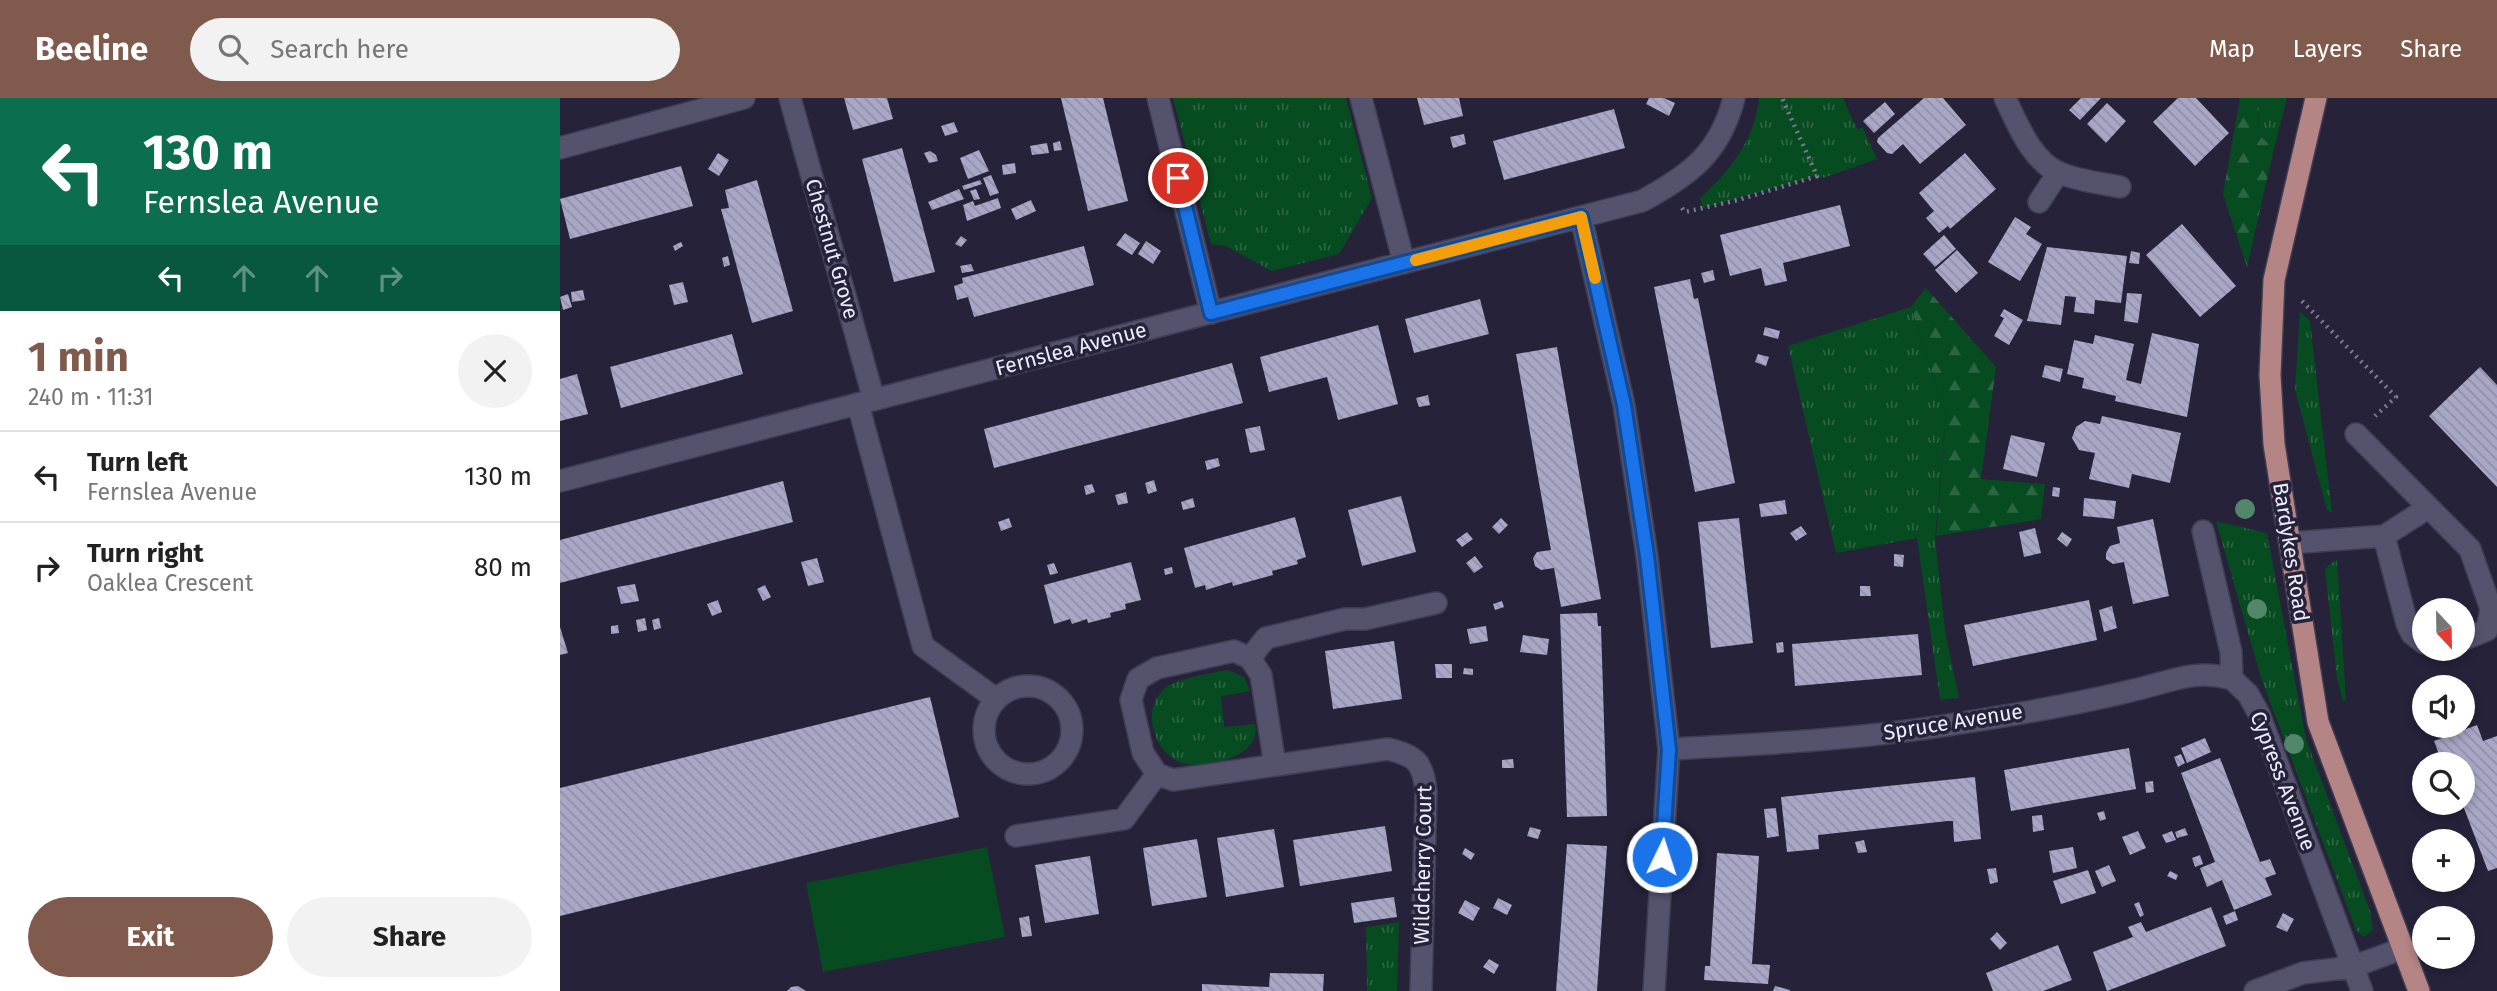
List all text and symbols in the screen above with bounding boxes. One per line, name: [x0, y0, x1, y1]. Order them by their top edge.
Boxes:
search box: [190, 18, 680, 81]
text: Beeline: [35, 29, 148, 69]
icon: search: [214, 30, 252, 68]
text: Search here: [270, 34, 409, 65]
text: Map: [2209, 35, 2255, 63]
text: Layers: [2293, 35, 2362, 63]
text: Share: [2400, 35, 2462, 63]
text: 130 m: [143, 123, 273, 182]
icon: left: [28, 126, 119, 217]
pin: [1148, 148, 1208, 208]
icon: arrive: [1159, 159, 1197, 197]
street label: Chestnut Grove: [800, 176, 864, 322]
text: Fernslea Avenue: [143, 183, 380, 221]
icon: left: [152, 259, 190, 297]
icon: ahead: [225, 259, 263, 297]
icon: ahead: [298, 259, 336, 297]
icon: right: [371, 259, 409, 297]
street label: Fernslea Avenue: [993, 316, 1149, 382]
text: 1 min: [28, 332, 129, 382]
button: close: [458, 334, 532, 408]
text: 240 m · 11:31: [28, 383, 154, 411]
text: Turn left: [87, 447, 188, 478]
icon: left: [28, 458, 66, 496]
text: 130 m: [464, 461, 532, 492]
text: Fernslea Avenue: [87, 478, 257, 506]
street label: Bardykes Road: [2267, 481, 2315, 623]
text: Turn right: [87, 538, 204, 569]
icon: right: [28, 549, 66, 587]
text: 80 m: [474, 552, 532, 583]
text: Oaklea Crescent: [87, 569, 253, 597]
north arrow: [2412, 598, 2474, 662]
map controls: [2412, 598, 2475, 969]
button: sound: [2412, 675, 2475, 738]
street label: Spruce Avenue: [1882, 698, 2024, 746]
street label: Cypress Avenue: [2245, 708, 2321, 854]
button: search: [2412, 752, 2475, 815]
street label: Wildcherry Court: [1409, 785, 1437, 945]
position arrow: [1625, 820, 1699, 894]
button: +: [2412, 829, 2475, 892]
button: Exit: [28, 897, 273, 977]
button: Share: [287, 897, 532, 977]
button: −: [2412, 906, 2475, 969]

